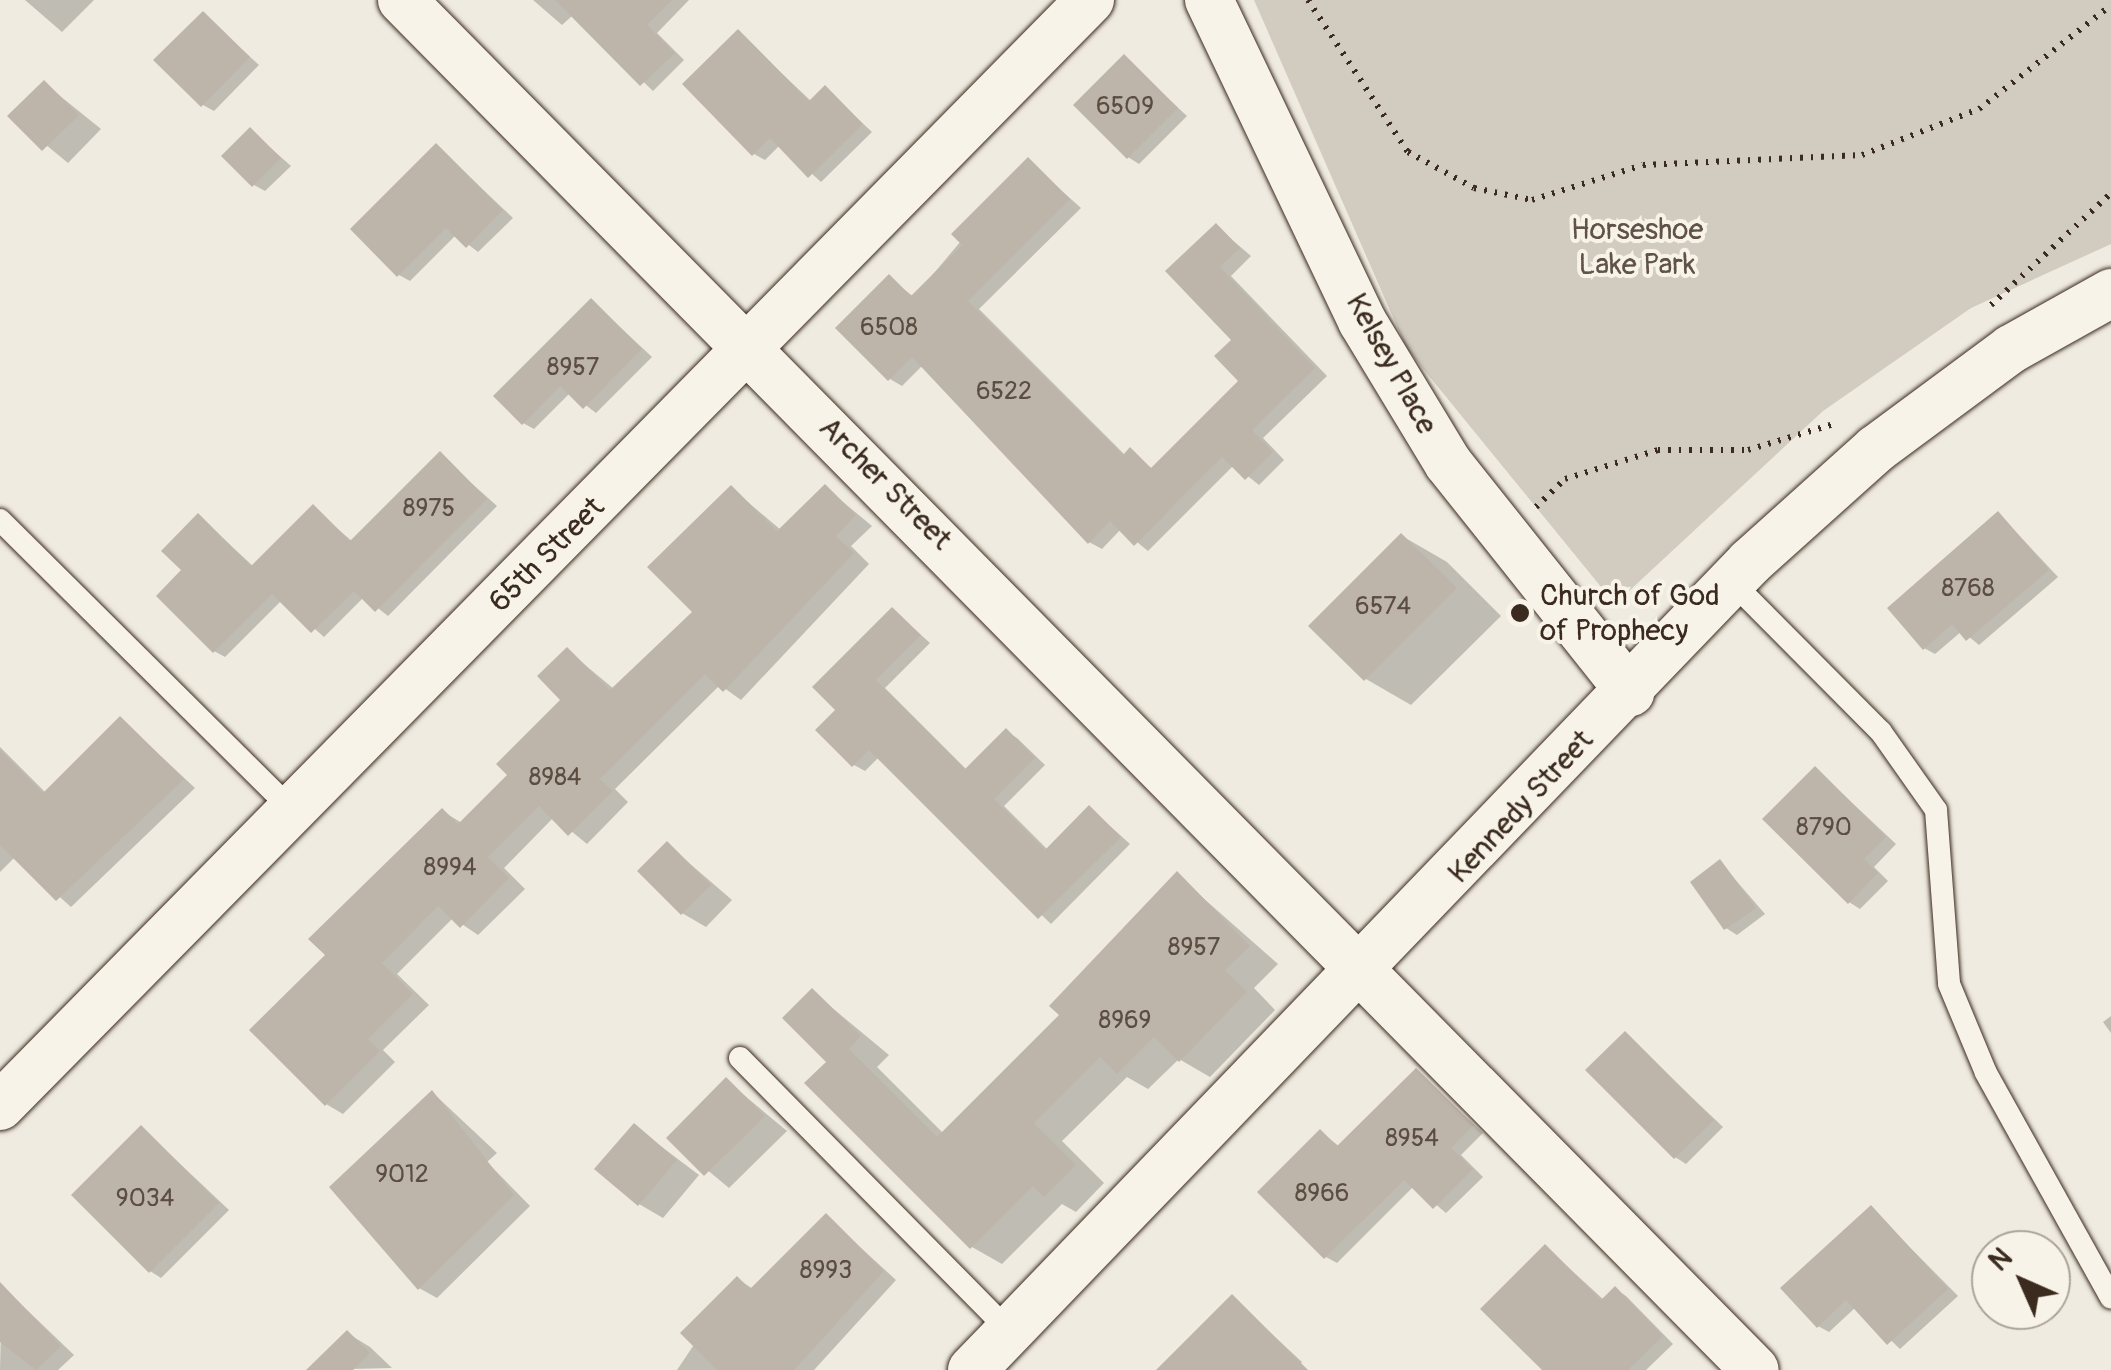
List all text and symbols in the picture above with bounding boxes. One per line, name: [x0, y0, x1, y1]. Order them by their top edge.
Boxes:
house number: 6509: [1096, 92, 1154, 122]
park label: Horseshoe Lake Park: [1571, 212, 1703, 282]
street label: Kelsey Place: [1338, 287, 1444, 441]
house number: 6508: [860, 313, 918, 343]
house number: 8957: [547, 353, 599, 383]
house number: 6522: [976, 377, 1032, 407]
street label: Archer Street: [811, 410, 959, 558]
street label: 65th Street: [482, 490, 612, 620]
house number: 8975: [403, 494, 455, 524]
house number: 8768: [1942, 574, 1994, 604]
place label: Church of God of Prophecy: [1540, 578, 1720, 648]
house number: 6574: [1355, 592, 1411, 622]
marker: Church of God of Prophecy: [1509, 602, 1531, 624]
street label: Kennedy Street: [1441, 723, 1601, 891]
house number: 8984: [529, 763, 581, 793]
house number: 8790: [1796, 813, 1852, 843]
house number: 8994: [424, 853, 476, 883]
house number: 8957: [1168, 933, 1220, 963]
house number: 8969: [1099, 1006, 1151, 1036]
house number: 8954: [1385, 1124, 1439, 1154]
house number: 9012: [375, 1160, 429, 1190]
house number: 8966: [1295, 1179, 1349, 1209]
house number: 9034: [116, 1184, 174, 1214]
north arrow: [1971, 1230, 2071, 1330]
text: N: [1982, 1241, 2020, 1279]
house number: 8993: [800, 1256, 852, 1286]

